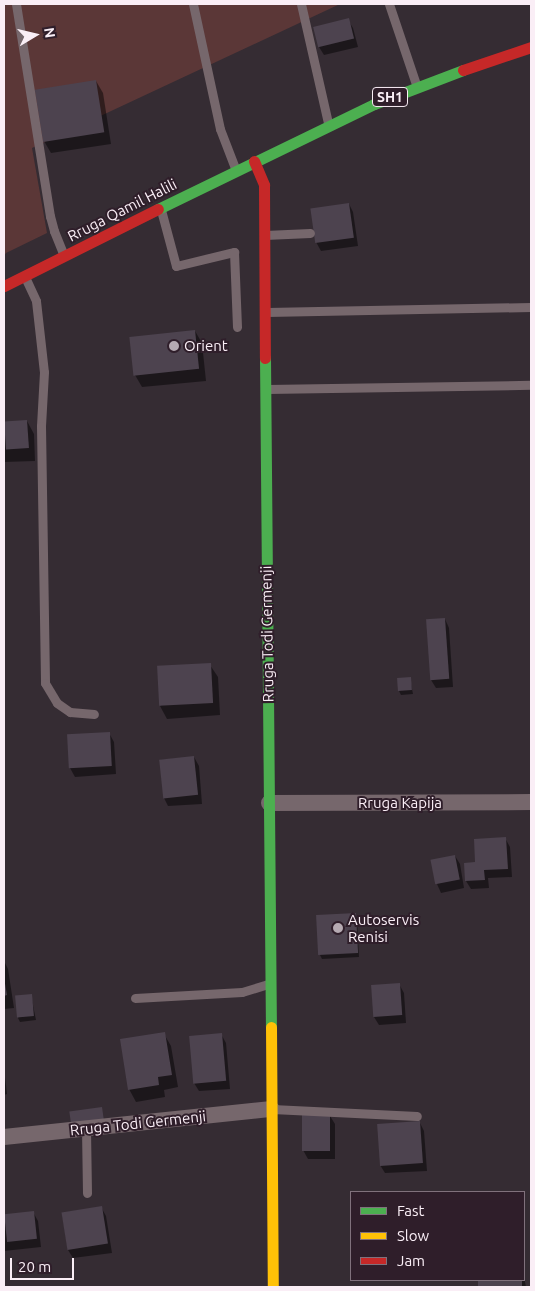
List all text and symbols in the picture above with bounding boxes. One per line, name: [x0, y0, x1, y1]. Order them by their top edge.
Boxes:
north arrow: [10, 10, 60, 60]
text: N: [41, 26, 59, 39]
road number: SH1: [371, 85, 409, 108]
street label: Rruga Qamil Halili: [64, 175, 180, 245]
place label: Orient: [184, 337, 228, 355]
marker: Orient: [168, 340, 180, 352]
street label: Rruga Todi Germenji: [257, 566, 277, 702]
street label: Rruga Kapija: [358, 794, 442, 812]
place label: Autoservis Renisi: [348, 910, 419, 945]
marker: Autoservis Renisi: [332, 922, 344, 934]
street label: Rruga Todi Germenji: [69, 1107, 207, 1139]
legend: [350, 1191, 525, 1281]
text: Fast: [397, 1202, 424, 1219]
text: Slow: [397, 1227, 429, 1244]
scale bar: [12, 1248, 76, 1280]
text: Jam: [397, 1252, 425, 1269]
text: 20 m: [18, 1258, 51, 1275]

